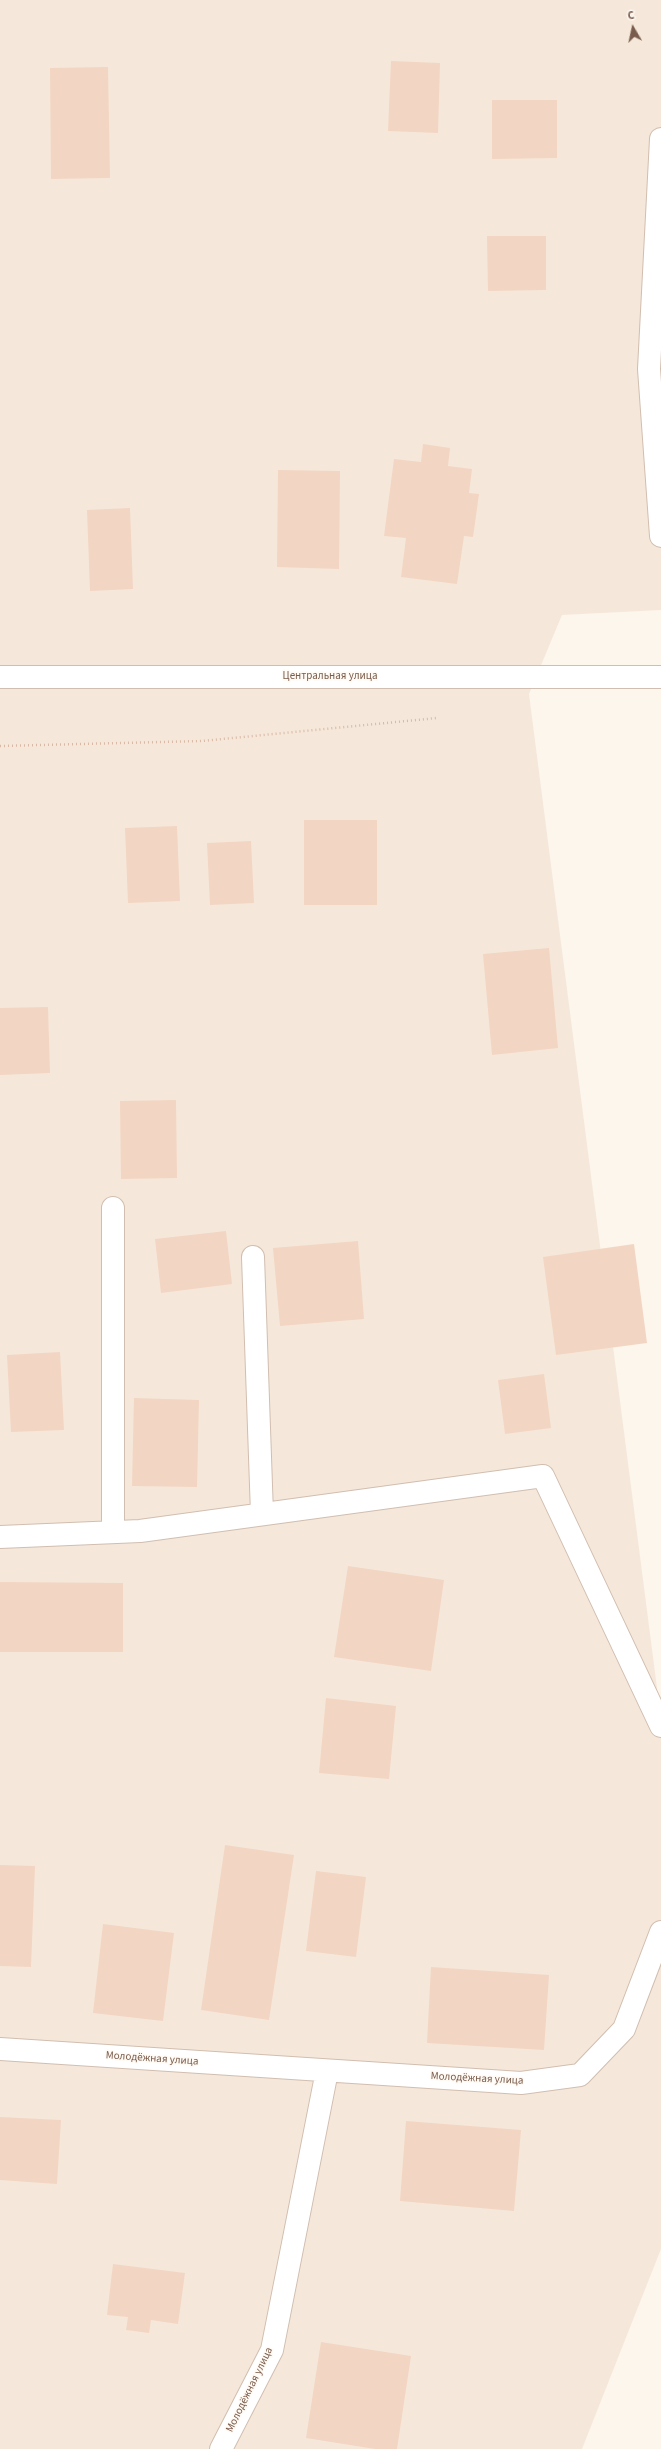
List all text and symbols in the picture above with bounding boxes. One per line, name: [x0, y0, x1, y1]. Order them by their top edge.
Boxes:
north arrow: [613, 8, 653, 48]
text: С: [627, 8, 635, 24]
street label: Центральная улица: [282, 670, 378, 684]
street label: Молодёжная улица: [105, 2049, 199, 2069]
street label: Молодёжная улица: [430, 2070, 524, 2088]
street label: Молодёжная улица: [224, 2345, 276, 2435]

